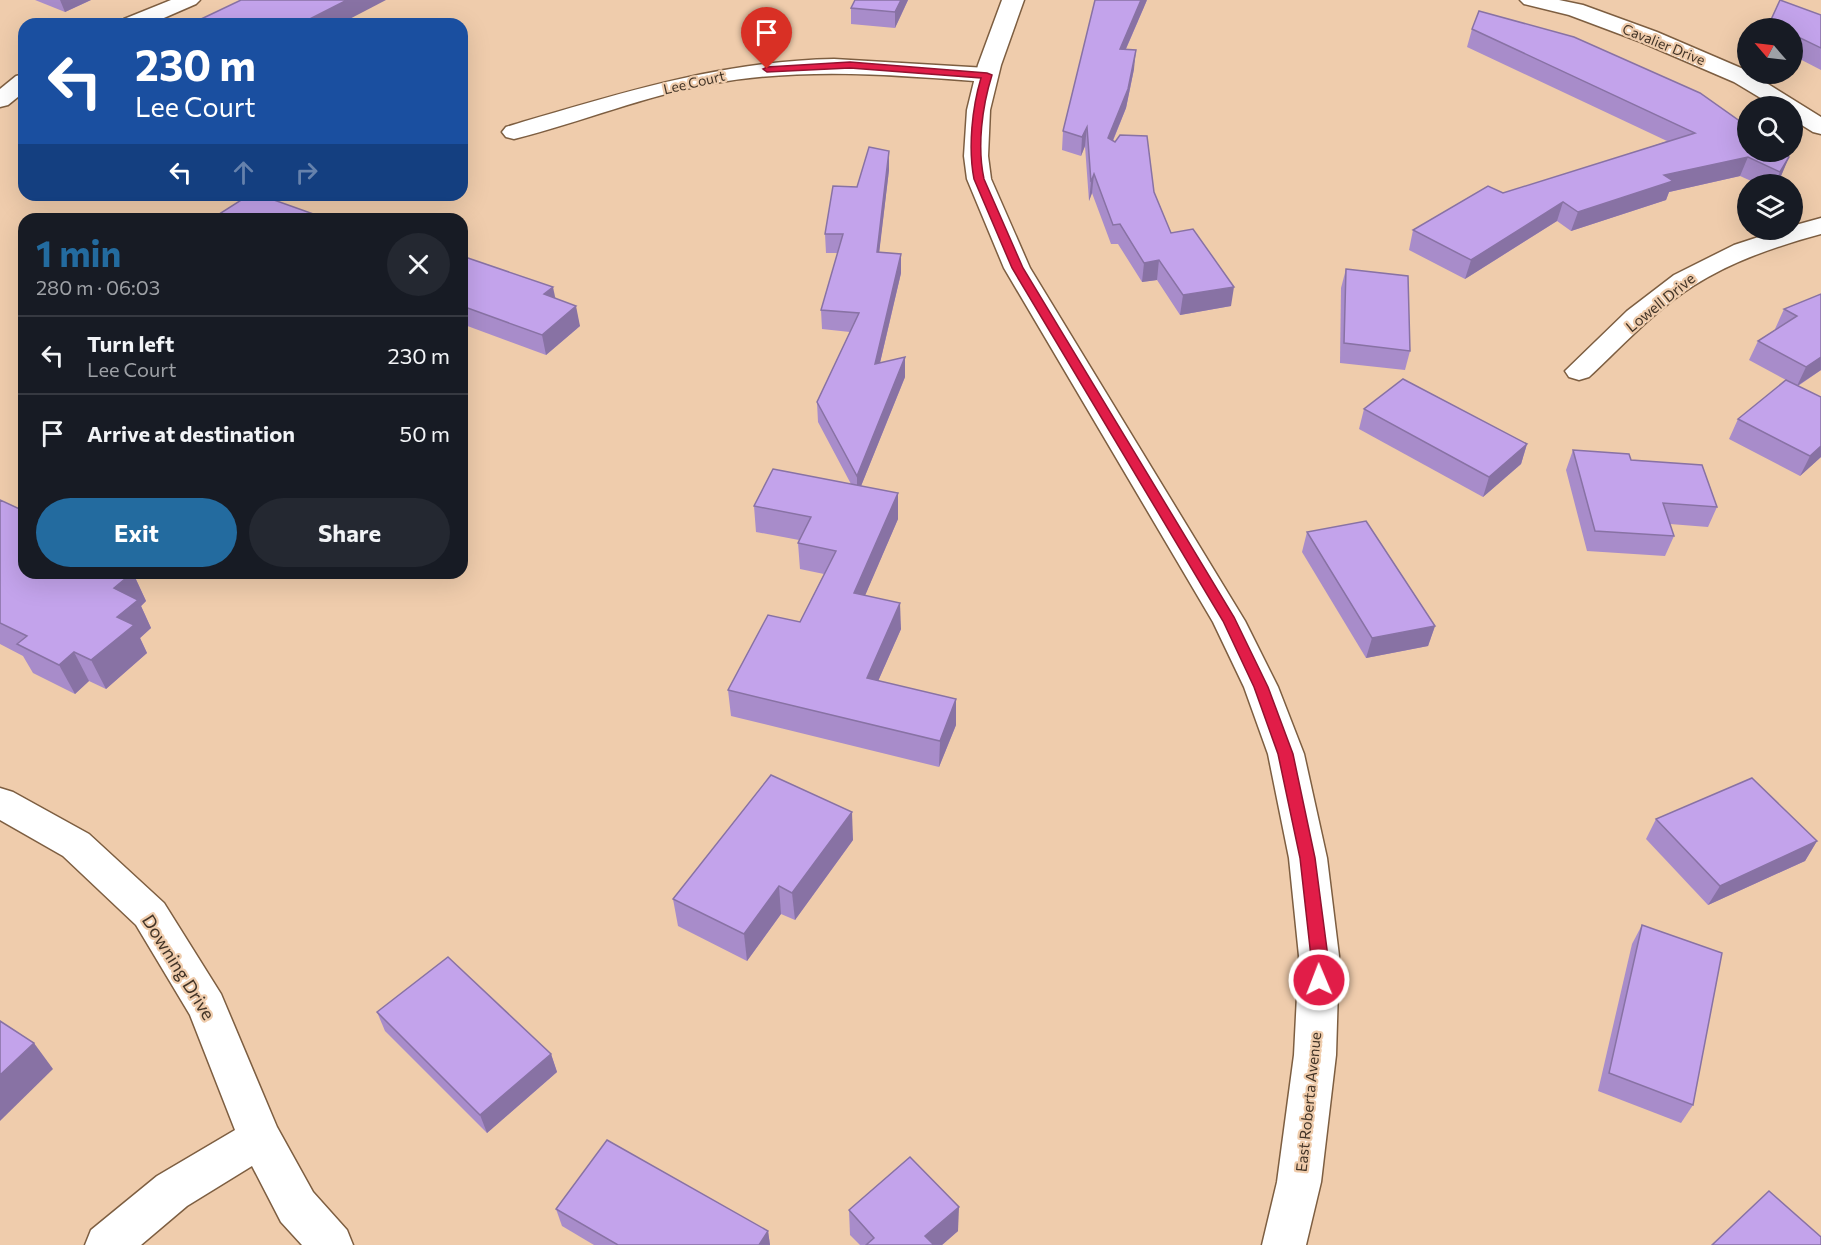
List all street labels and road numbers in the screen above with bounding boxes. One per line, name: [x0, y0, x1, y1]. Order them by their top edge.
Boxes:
street label: Cavalier Drive: [1620, 20, 1708, 68]
street label: Lee Court: [662, 67, 727, 97]
street label: Lowell Drive: [1622, 269, 1698, 335]
street label: Downing Drive: [138, 910, 220, 1024]
street label: East Roberta Avenue: [1292, 1031, 1324, 1173]

